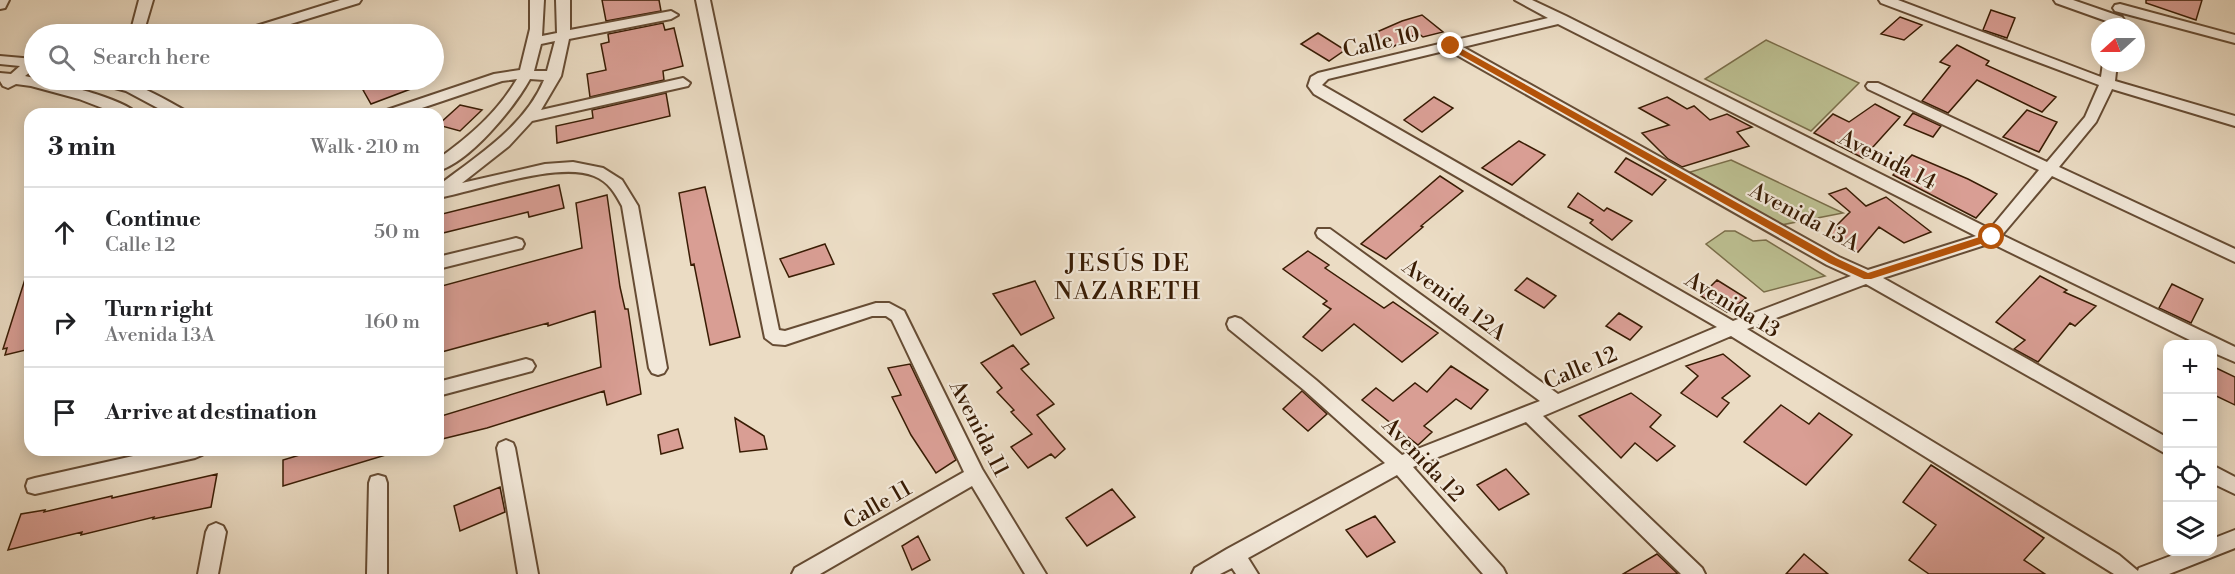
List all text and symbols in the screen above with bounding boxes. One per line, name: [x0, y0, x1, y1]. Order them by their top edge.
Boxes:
north arrow: [2091, 18, 2145, 72]
street label: Calle 10: [1340, 21, 1423, 64]
search box: [24, 24, 444, 90]
route end: [1437, 32, 1463, 58]
icon: search: [45, 41, 78, 74]
text: Search here: [93, 44, 210, 71]
street label: Avenida 14: [1833, 124, 1941, 196]
text: 3 min: [48, 131, 116, 163]
text: Walk · 210 m: [311, 135, 420, 160]
street label: Avenida 13A: [1744, 177, 1865, 258]
text: Continue: [105, 206, 201, 233]
icon: ahead: [48, 216, 81, 249]
text: 50 m: [374, 220, 420, 245]
route start: [1978, 223, 2004, 249]
text: Calle 12: [105, 233, 175, 258]
district label: JESÚS DE NAZARETH: [1054, 247, 1202, 307]
street label: Avenida 12A: [1396, 253, 1512, 347]
street label: Avenida 13: [1679, 266, 1785, 344]
text: Turn right: [105, 296, 213, 323]
icon: right: [48, 306, 81, 339]
text: 160 m: [365, 310, 420, 335]
text: Avenida 13A: [105, 323, 215, 348]
map controls: [2163, 340, 2217, 556]
button: +: [2163, 340, 2217, 394]
street label: Calle 12: [1540, 341, 1621, 396]
street label: Avenida 11: [943, 375, 1015, 482]
button: −: [2163, 394, 2217, 448]
icon: arrive: [48, 396, 81, 429]
text: Arrive at destination: [105, 399, 317, 426]
street label: Avenida 12: [1375, 412, 1470, 508]
button: locate: [2163, 448, 2217, 502]
street label: Calle 11: [839, 475, 917, 536]
button: layers: [2163, 502, 2217, 556]

